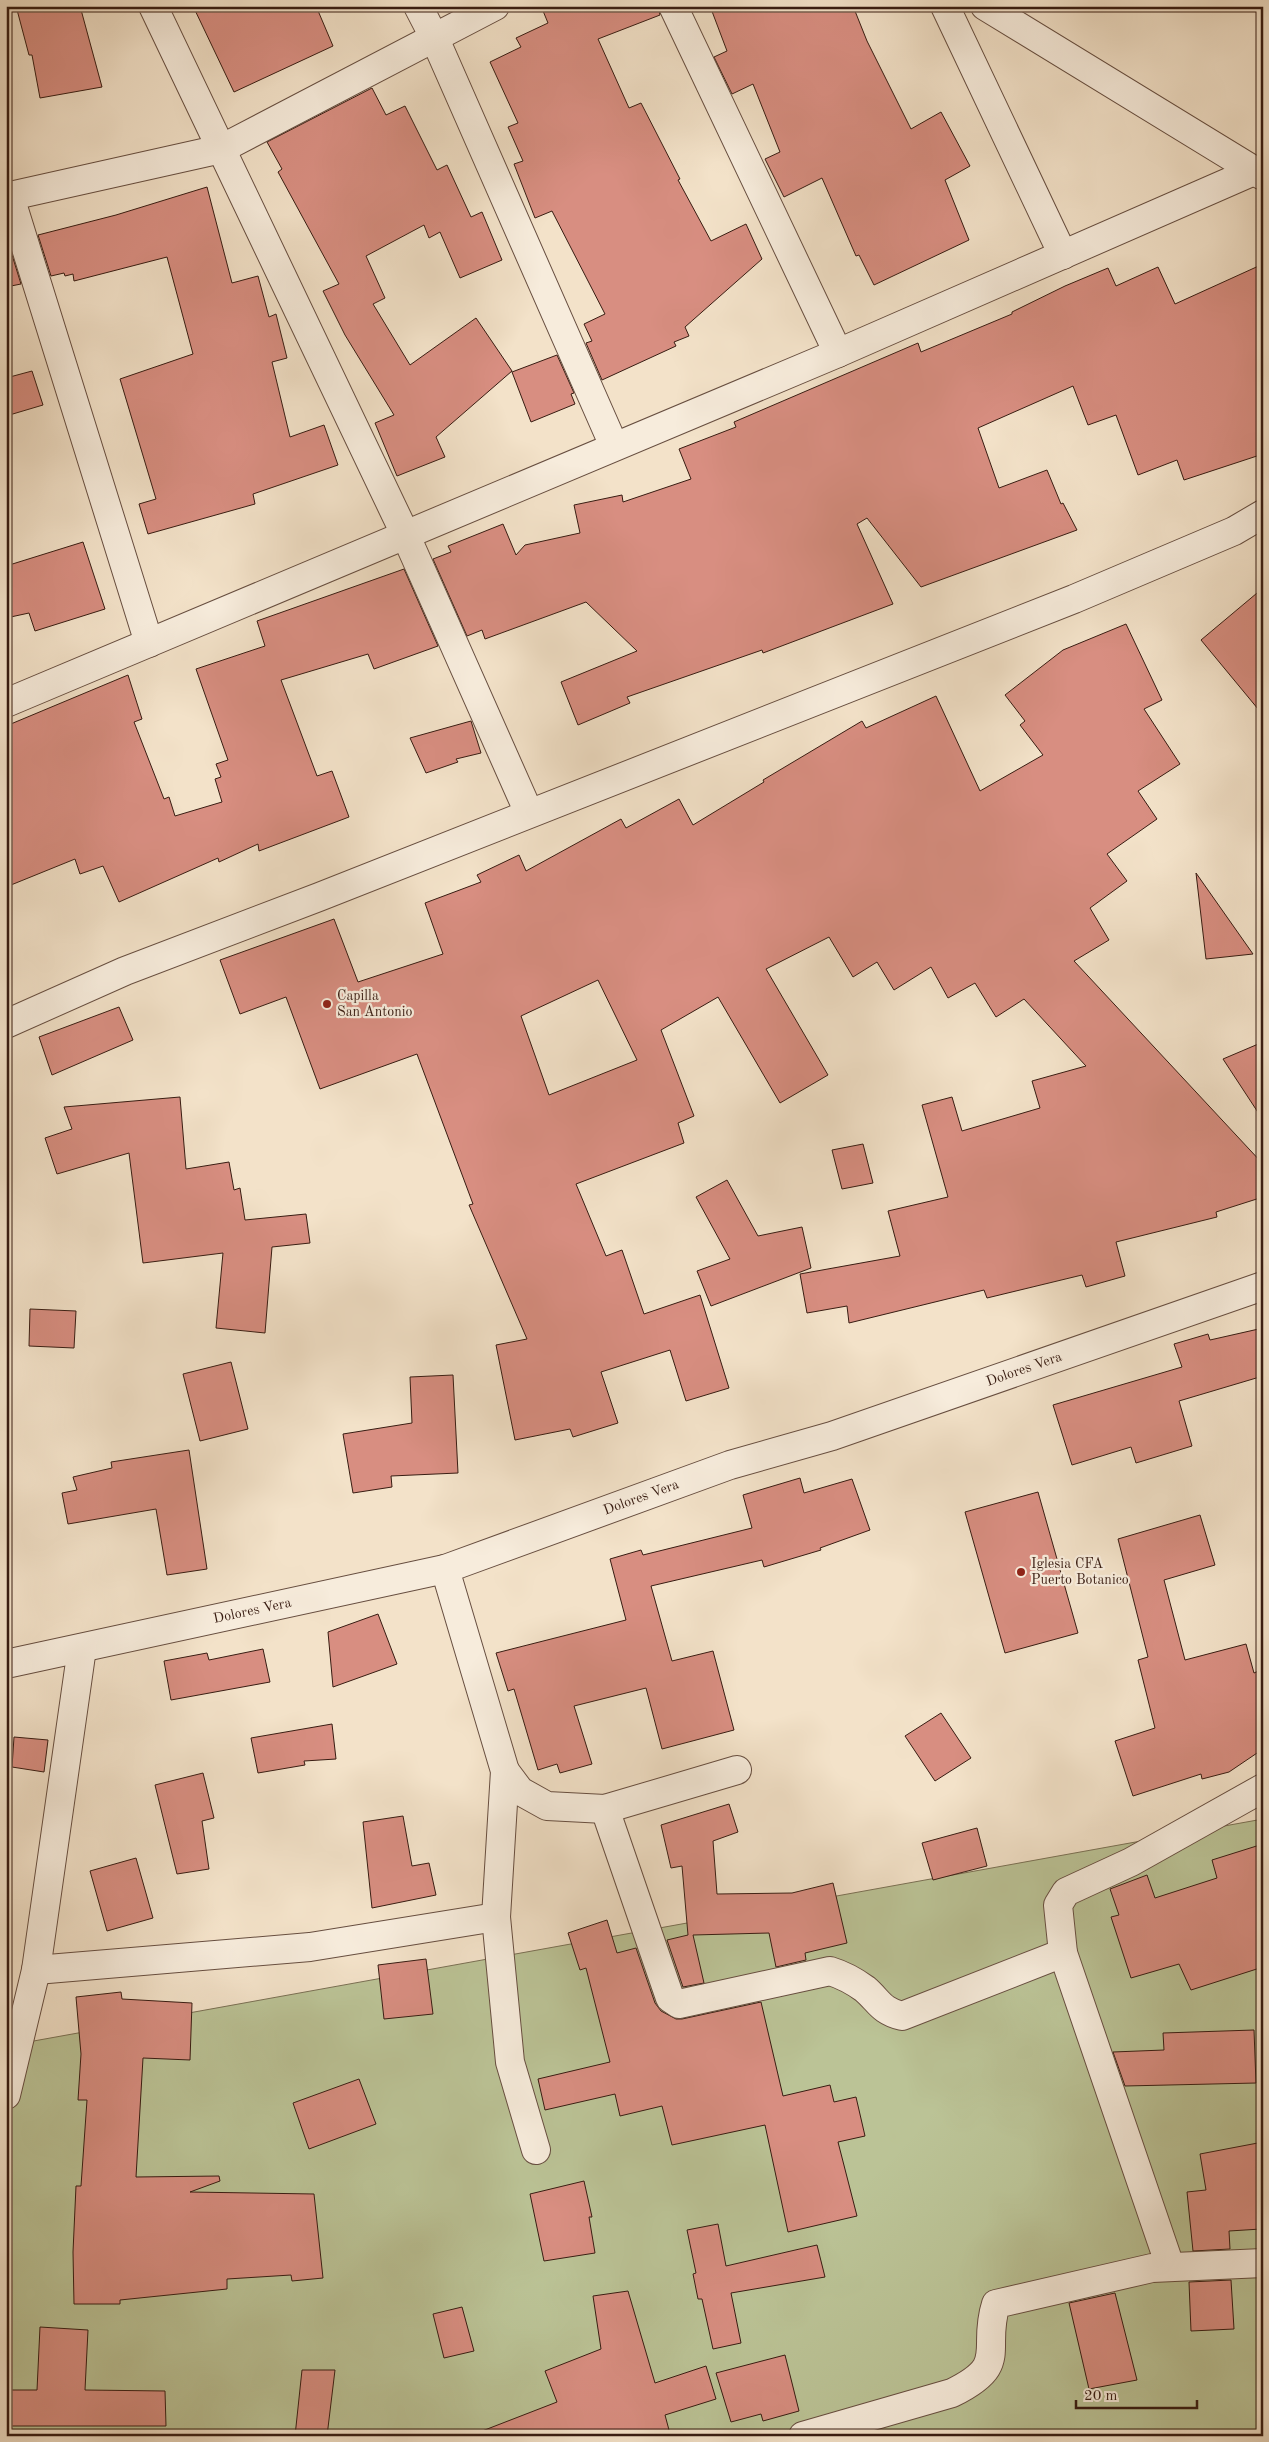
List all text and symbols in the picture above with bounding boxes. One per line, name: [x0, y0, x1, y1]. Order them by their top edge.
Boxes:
place label: Capilla San Antonio: [337, 989, 413, 1019]
marker: Capilla San Antonio: [321, 998, 333, 1010]
street label: Dolores Vera: [984, 1349, 1064, 1389]
street label: Dolores Vera: [601, 1477, 681, 1518]
place label: Iglesia CFA Puerto Botanico: [1031, 1557, 1129, 1587]
marker: Iglesia CFA Puerto Botanico: [1015, 1566, 1027, 1578]
street label: Dolores Vera: [212, 1595, 293, 1626]
scale bar: [1076, 2377, 1198, 2409]
text: 20 m: [1084, 2389, 1118, 2404]

